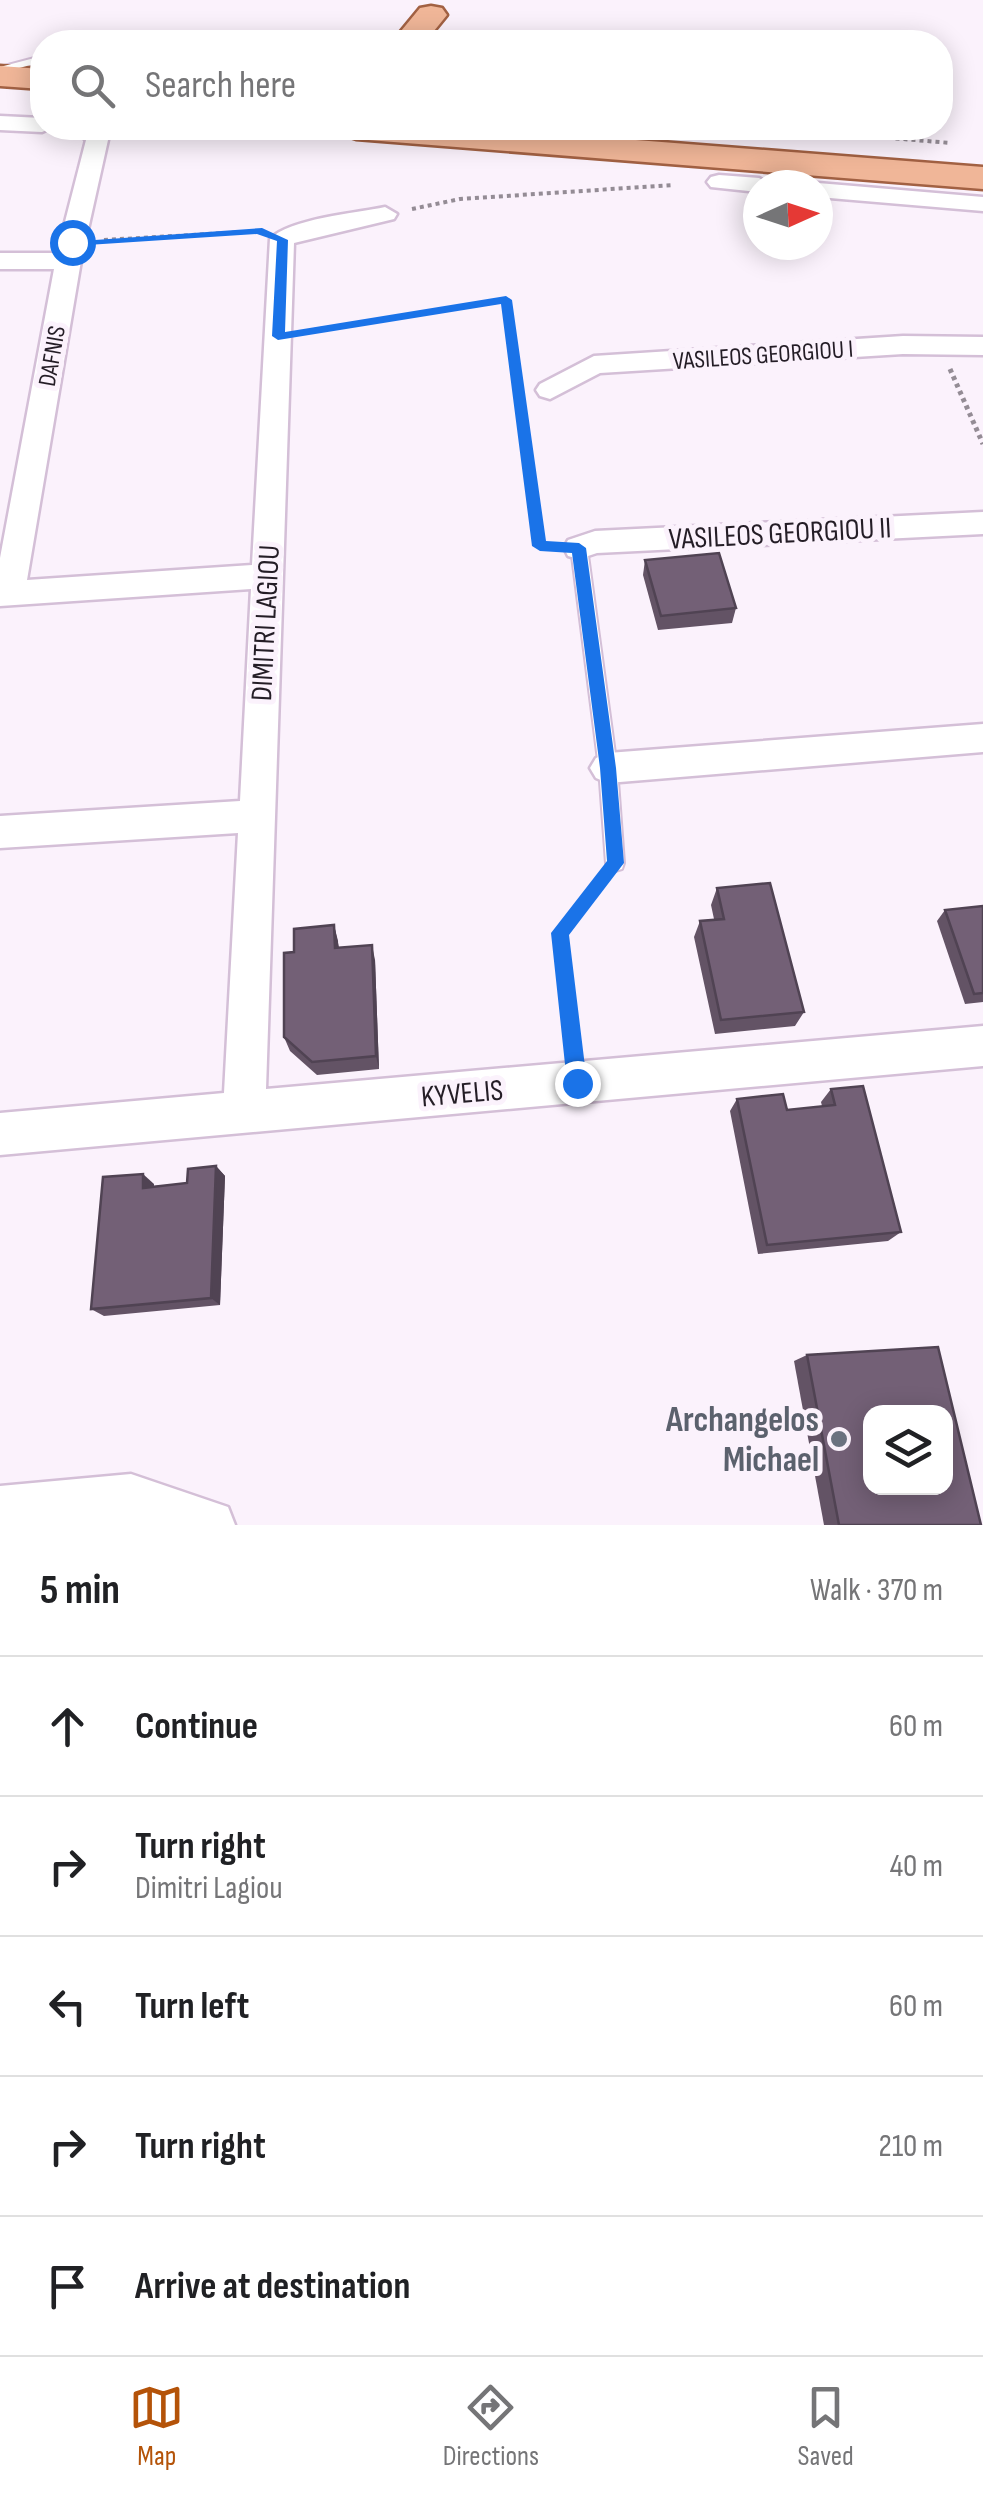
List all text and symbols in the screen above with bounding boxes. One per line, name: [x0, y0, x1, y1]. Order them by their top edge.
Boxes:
search box: [30, 30, 953, 140]
icon: search: [65, 58, 120, 113]
text: Search here: [145, 63, 296, 108]
north arrow: [743, 170, 833, 260]
route start: [50, 220, 96, 266]
street label: DAFNIS: [32, 324, 73, 389]
street label: VASILEOS GEORGIOU I: [672, 334, 854, 377]
street label: VASILEOS GEORGIOU II: [668, 510, 892, 558]
street label: DIMITRI LAGIOU: [244, 544, 288, 702]
route end: [555, 1061, 601, 1107]
street label: KYVELIS: [420, 1072, 505, 1116]
place label: Archangelos Michael: [665, 1399, 819, 1482]
map controls: [863, 1405, 953, 1495]
button: layers: [863, 1405, 953, 1495]
marker: Archangelos Michael: [828, 1428, 850, 1450]
text: 5 min: [40, 1565, 120, 1616]
text: Walk · 370 m: [810, 1571, 943, 1610]
icon: ahead: [40, 1699, 95, 1754]
text: Continue: [135, 1704, 258, 1749]
text: 60 m: [889, 1707, 943, 1746]
text: Turn right: [135, 1824, 266, 1869]
icon: right: [40, 1839, 95, 1894]
text: 40 m: [890, 1847, 943, 1886]
text: Dimitri Lagiou: [135, 1869, 283, 1908]
icon: left: [40, 1979, 95, 2034]
text: Turn left: [135, 1984, 249, 2029]
text: 60 m: [889, 1987, 943, 2026]
icon: right: [40, 2119, 95, 2174]
text: Turn right: [135, 2124, 266, 2169]
text: 210 m: [879, 2127, 943, 2166]
icon: arrive: [40, 2259, 95, 2314]
text: Arrive at destination: [135, 2264, 410, 2309]
tab: Map: [129, 2380, 184, 2473]
tab: Directions: [443, 2380, 539, 2473]
tab: Saved: [798, 2380, 854, 2473]

